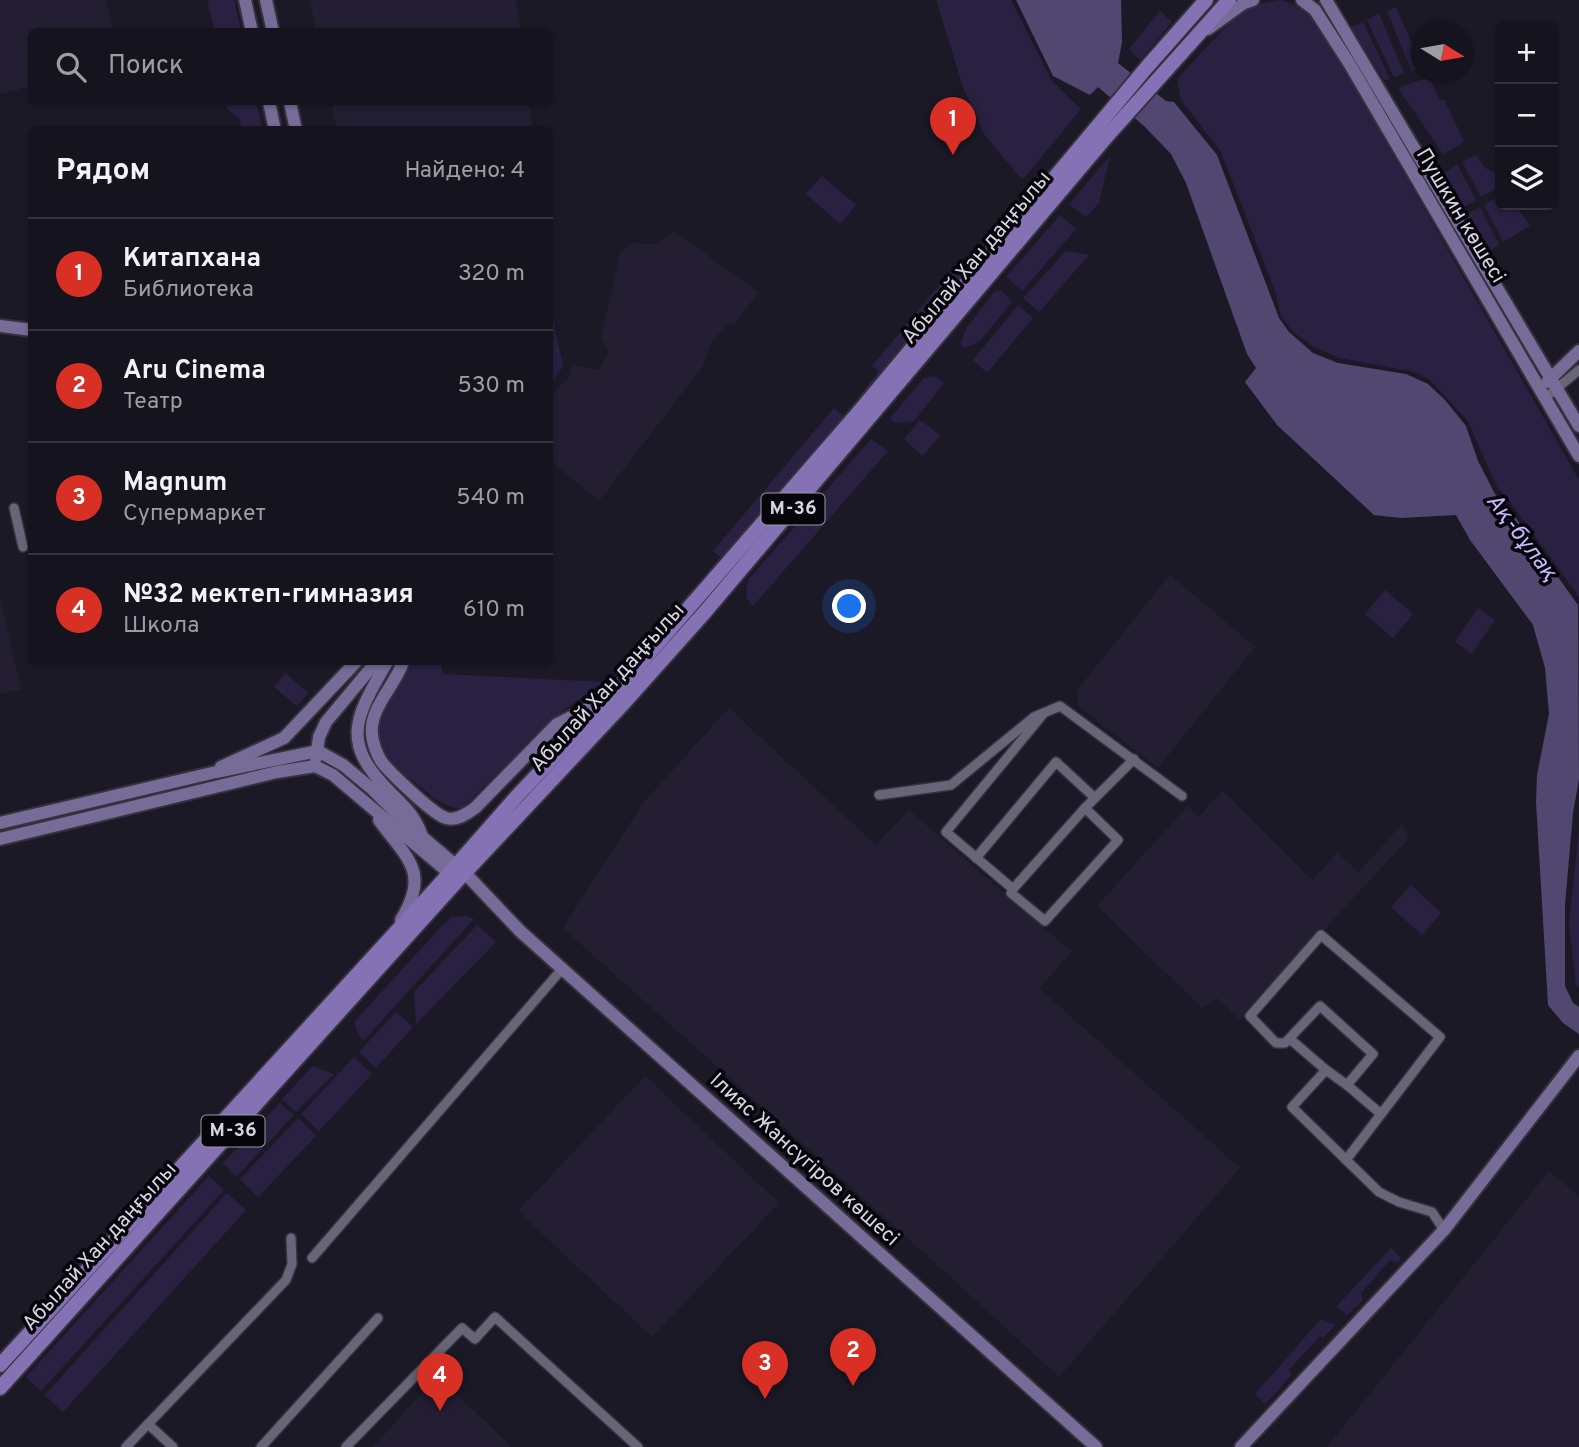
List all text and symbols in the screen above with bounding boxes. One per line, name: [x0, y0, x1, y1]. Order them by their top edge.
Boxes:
north arrow: [1411, 21, 1474, 84]
map controls: [1495, 21, 1558, 210]
button: +: [1495, 21, 1558, 84]
search box: [28, 28, 553, 105]
icon: search: [52, 48, 90, 86]
text: Поиск: [108, 50, 184, 83]
button: −: [1495, 84, 1558, 147]
pin: 1: [930, 97, 976, 155]
street label: Пушкин көшесі: [1409, 143, 1511, 289]
button: layers: [1495, 147, 1558, 210]
text: Рядом: [56, 153, 150, 190]
text: Найдено: 4: [404, 157, 525, 186]
street label: Абылай Хан даңғылы: [897, 166, 1057, 350]
text: Китапхана: [123, 243, 261, 276]
text: 1: [74, 260, 84, 289]
text: 320 m: [458, 260, 525, 289]
text: Библиотека: [123, 276, 254, 305]
text: Aru Cinema: [123, 355, 266, 388]
text: 2: [72, 372, 86, 401]
text: 530 m: [457, 372, 525, 401]
text: Театр: [123, 388, 183, 417]
text: Magnum: [123, 467, 227, 500]
text: 3: [72, 484, 86, 513]
text: 540 m: [456, 484, 525, 513]
water label: Ақ-бұлақ: [1479, 488, 1564, 588]
road number: M-36: [762, 494, 824, 524]
text: Супермаркет: [123, 500, 266, 529]
text: №32 мектеп-гимназия: [123, 579, 414, 612]
your location: [832, 589, 866, 623]
text: 4: [72, 596, 86, 625]
text: 610 m: [463, 596, 525, 625]
street label: Абылай Хан даңғылы: [525, 598, 691, 778]
text: Школа: [123, 612, 199, 641]
street label: Ілияс Жансүгіров көшесі: [703, 1068, 905, 1252]
road number: M-36: [202, 1116, 264, 1147]
street label: Абылай Хан даңғылы: [17, 1157, 183, 1337]
pin: 2: [830, 1328, 876, 1386]
pin: 3: [742, 1341, 788, 1399]
pin: 4: [417, 1353, 463, 1411]

